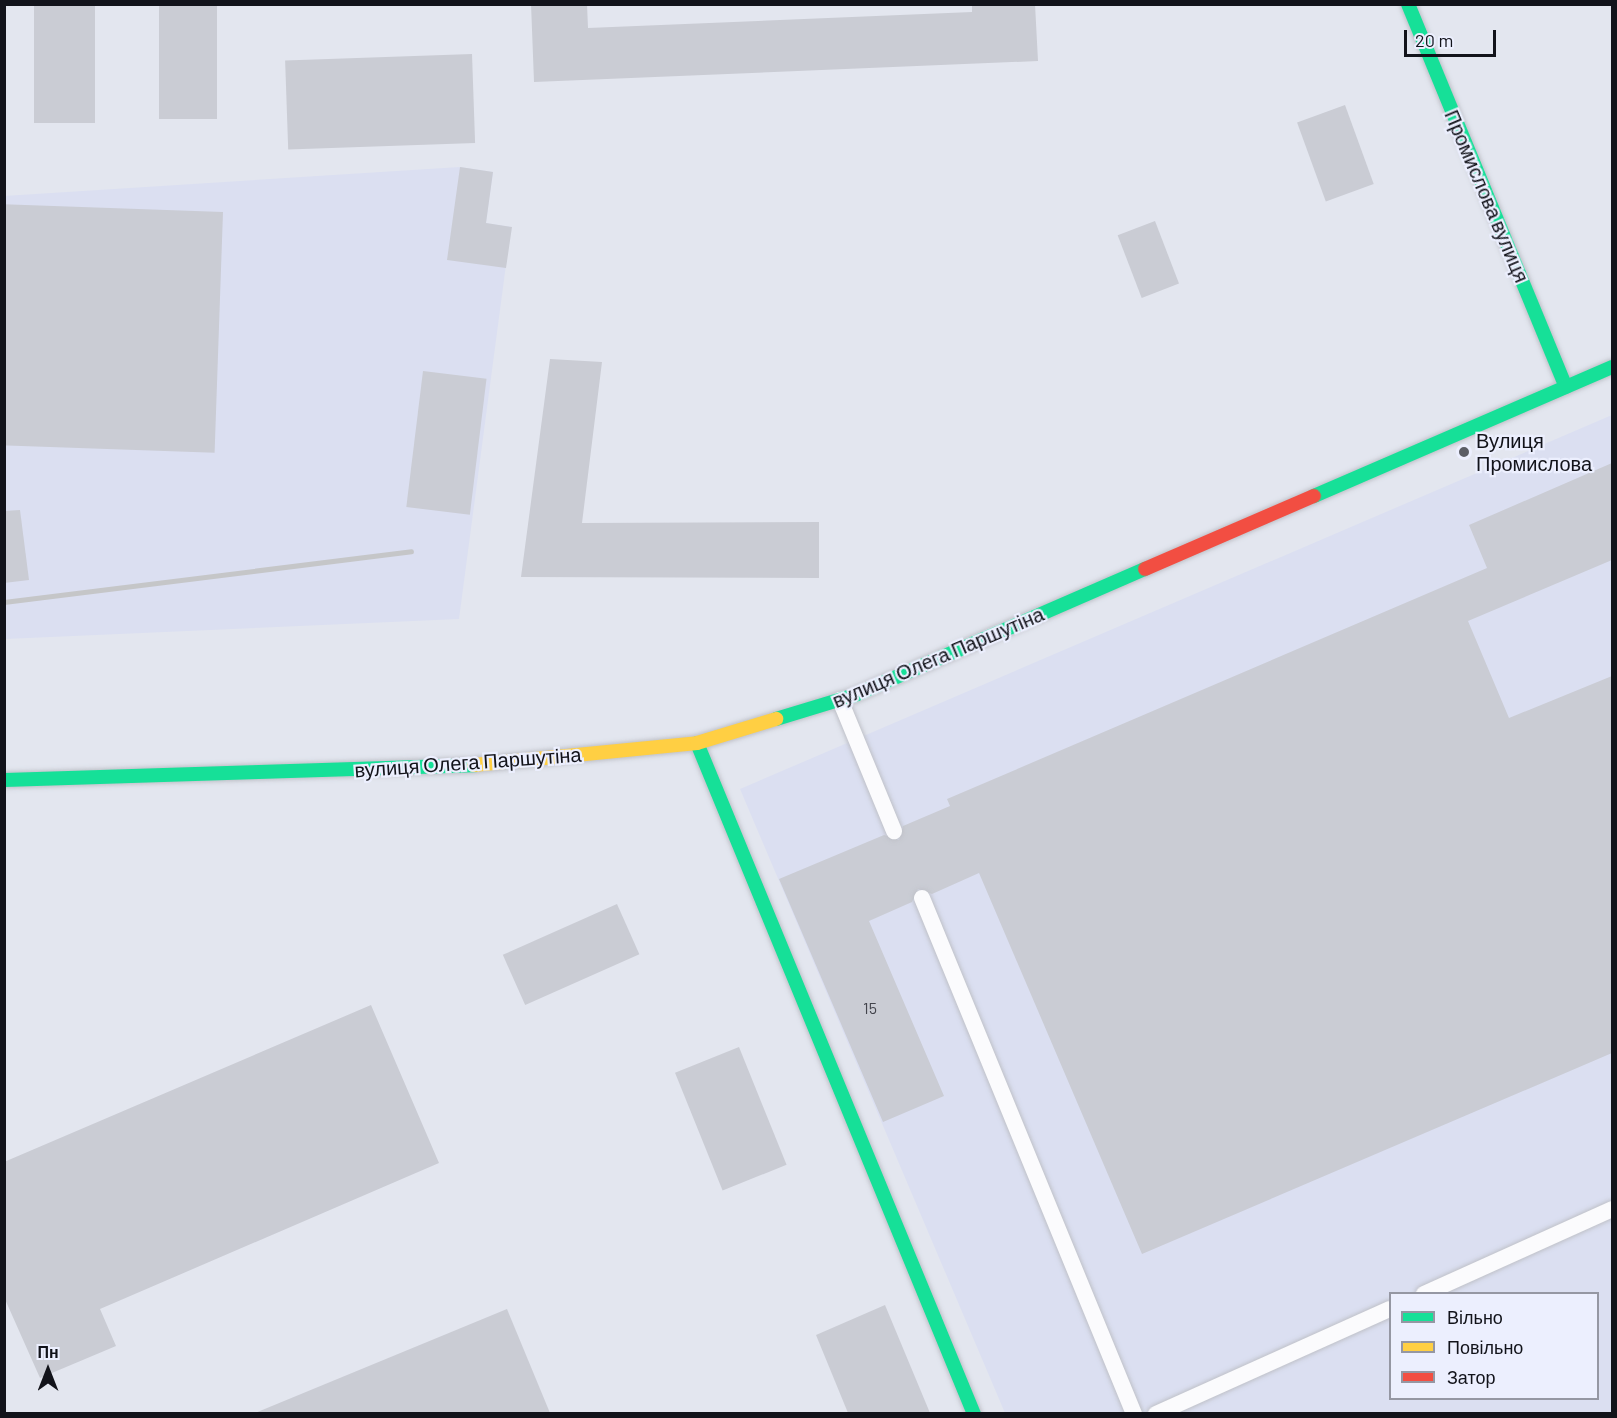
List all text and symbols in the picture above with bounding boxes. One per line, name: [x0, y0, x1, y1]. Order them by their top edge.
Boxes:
scale bar: [1407, 18, 1498, 56]
text: 20 m: [1415, 29, 1453, 51]
street label: Промислова вулиця: [1440, 106, 1534, 286]
place label: Вулиця Промислова: [1476, 428, 1592, 475]
marker: Вулиця Промислова: [1457, 445, 1471, 459]
street label: вулиця Олега Паршутіна: [829, 602, 1047, 712]
street label: вулиця Олега Паршутіна: [354, 742, 582, 782]
house number: 15: [863, 998, 877, 1018]
legend: [1389, 1292, 1599, 1400]
text: Вільно: [1447, 1306, 1503, 1328]
text: Повільно: [1447, 1336, 1523, 1358]
north arrow: [18, 1340, 78, 1400]
text: Пн: [37, 1342, 59, 1361]
text: Затор: [1447, 1366, 1496, 1388]

